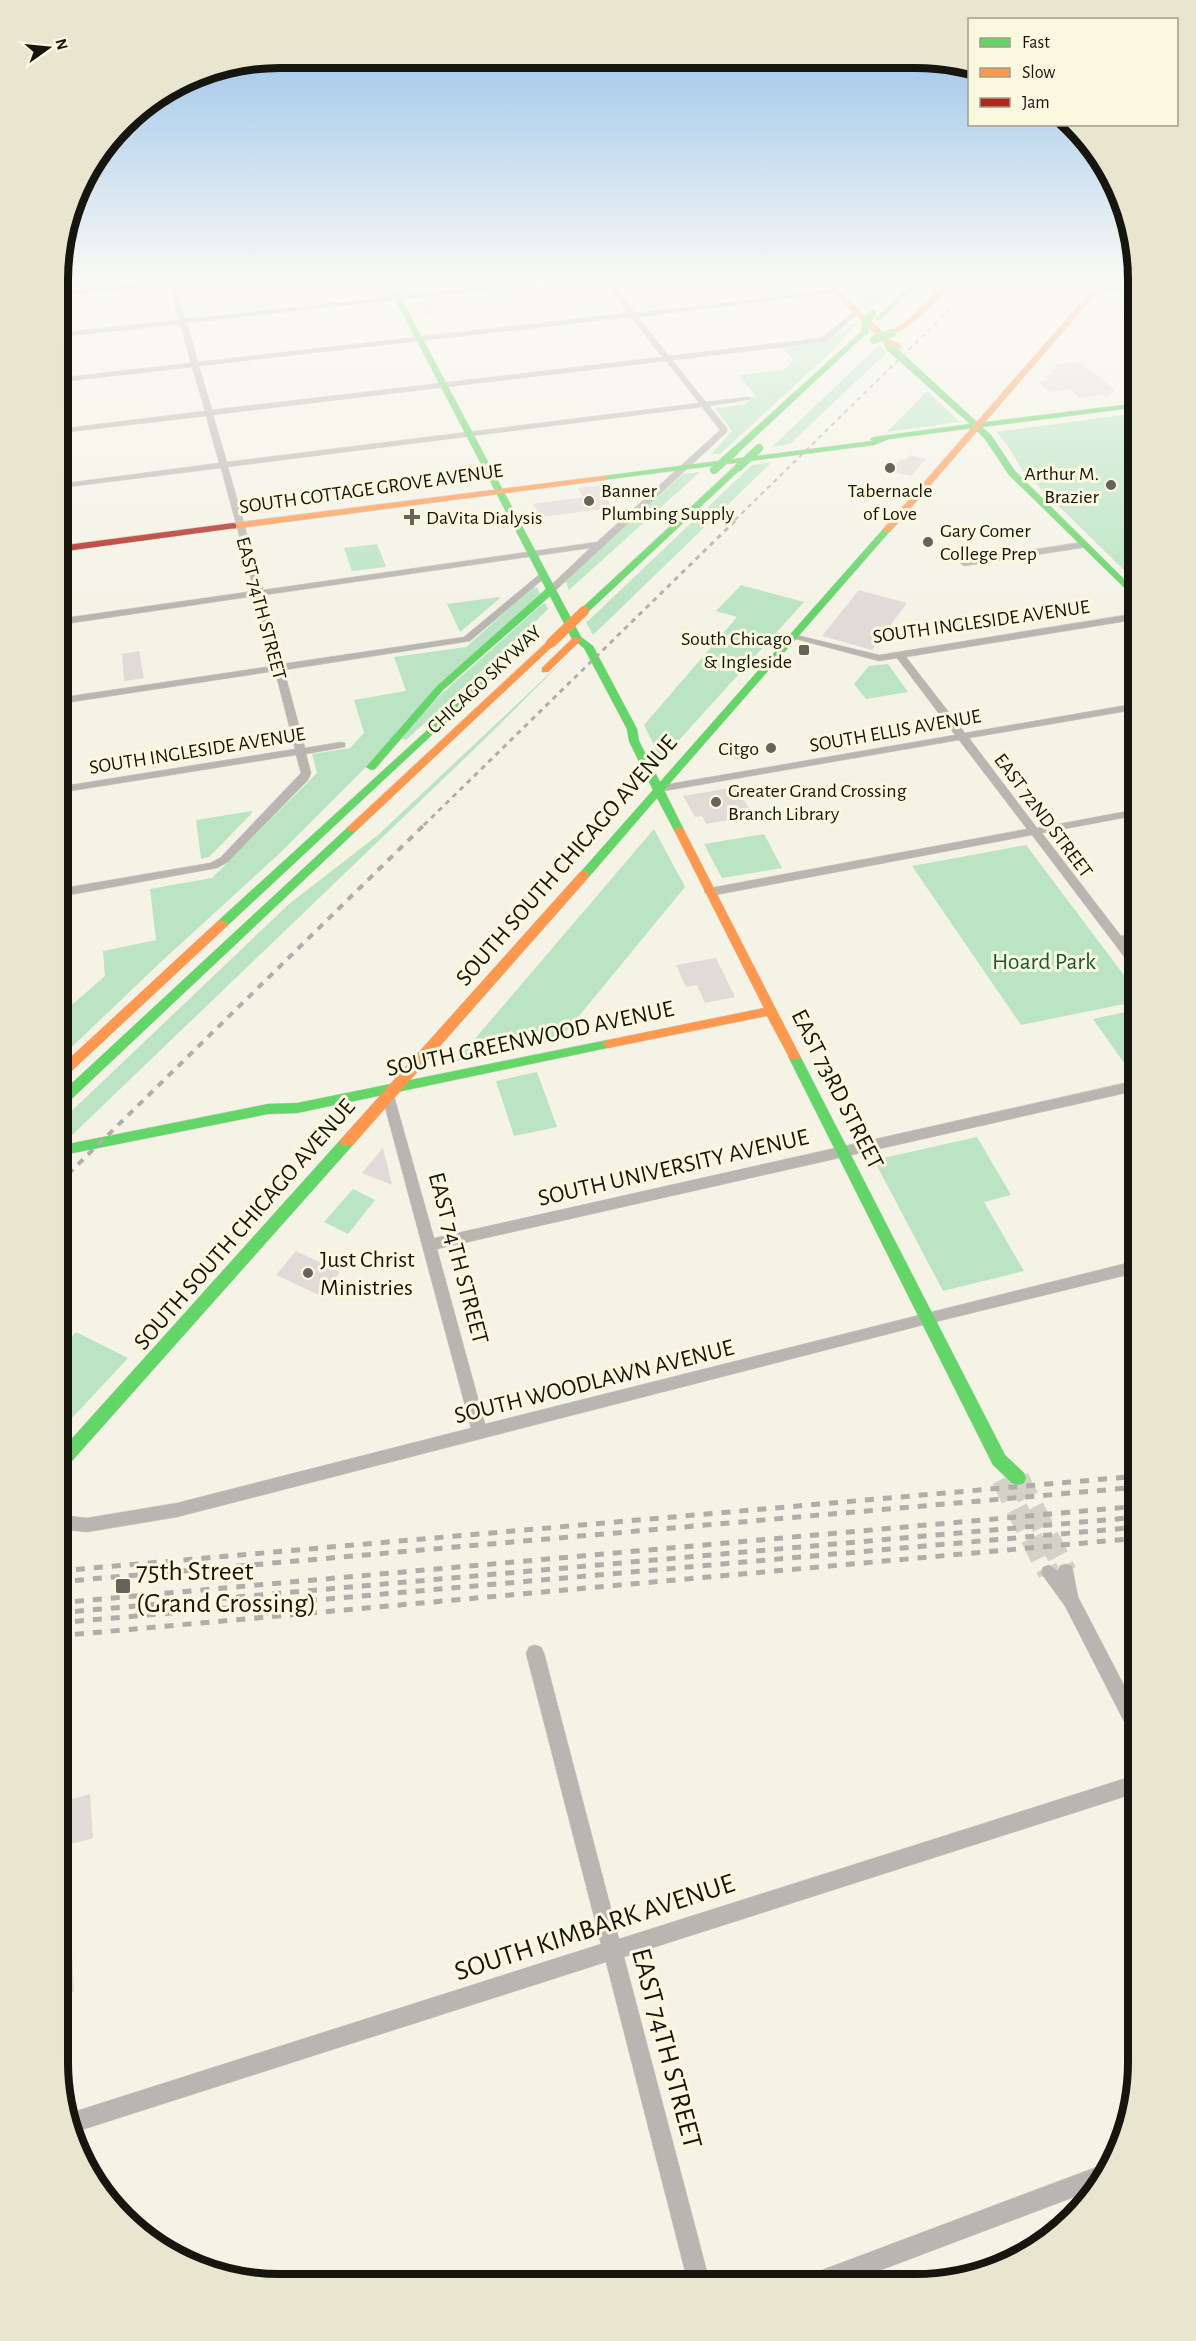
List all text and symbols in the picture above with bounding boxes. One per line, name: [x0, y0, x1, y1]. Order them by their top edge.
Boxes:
north arrow: [18, 18, 78, 78]
legend: [968, 18, 1178, 126]
text: Fast: [1022, 34, 1050, 52]
text: N: [52, 37, 71, 52]
text: Slow: [1022, 64, 1055, 82]
text: Jam: [1022, 94, 1050, 112]
street label: SOUTH COTTAGE GROVE AVENUE: [238, 461, 504, 517]
marker: Tabernacle of Love: [883, 461, 897, 475]
place label: Arthur M. Brazier: [1024, 464, 1100, 507]
marker: Arthur M. Brazier: [1104, 478, 1118, 492]
place label: Banner Plumbing Supply: [601, 481, 735, 524]
place label: Tabernacle of Love: [847, 481, 933, 524]
marker: Banner Plumbing Supply: [582, 494, 596, 508]
marker: DaVita Dialysis: [403, 508, 421, 526]
place label: DaVita Dialysis: [426, 508, 542, 528]
place label: Gary Comer College Prep: [940, 521, 1037, 564]
street label: EAST 74TH STREET: [232, 535, 290, 682]
marker: Gary Comer College Prep: [921, 535, 935, 549]
street label: SOUTH INGLESIDE AVENUE: [872, 597, 1091, 647]
street label: CHICAGO SKYWAY: [424, 622, 546, 738]
place label: South Chicago & Ingleside: [681, 629, 792, 672]
marker: South Chicago & Ingleside: [797, 643, 811, 657]
street label: SOUTH ELLIS AVENUE: [808, 706, 983, 756]
street label: SOUTH INGLESIDE AVENUE: [88, 724, 307, 778]
street label: SOUTH SOUTH CHICAGO AVENUE: [452, 730, 682, 991]
place label: Citgo: [718, 739, 759, 759]
marker: Citgo: [764, 741, 778, 755]
street label: EAST 72ND STREET: [990, 750, 1096, 882]
place label: Greater Grand Crossing Branch Library: [728, 781, 907, 824]
marker: Greater Grand Crossing Branch Library: [709, 795, 723, 809]
park label: Hoard Park: [992, 950, 1096, 974]
street label: SOUTH GREENWOOD AVENUE: [384, 997, 676, 1081]
street label: EAST 73RD STREET: [787, 1006, 888, 1173]
street label: SOUTH SOUTH CHICAGO AVENUE: [130, 1094, 360, 1355]
street label: SOUTH UNIVERSITY AVENUE: [536, 1125, 811, 1211]
street label: EAST 74TH STREET: [424, 1170, 493, 1347]
place label: Just Christ Ministries: [320, 1248, 415, 1300]
marker: Just Christ Ministries: [301, 1266, 315, 1280]
street label: SOUTH WOODLAWN AVENUE: [452, 1335, 737, 1428]
place label: 75th Street (Grand Crossing): [136, 1558, 316, 1618]
marker: 75th Street (Grand Crossing): [114, 1577, 132, 1595]
street label: SOUTH KIMBARK AVENUE: [451, 1869, 738, 1986]
street label: EAST 74TH STREET: [626, 1945, 706, 2152]

